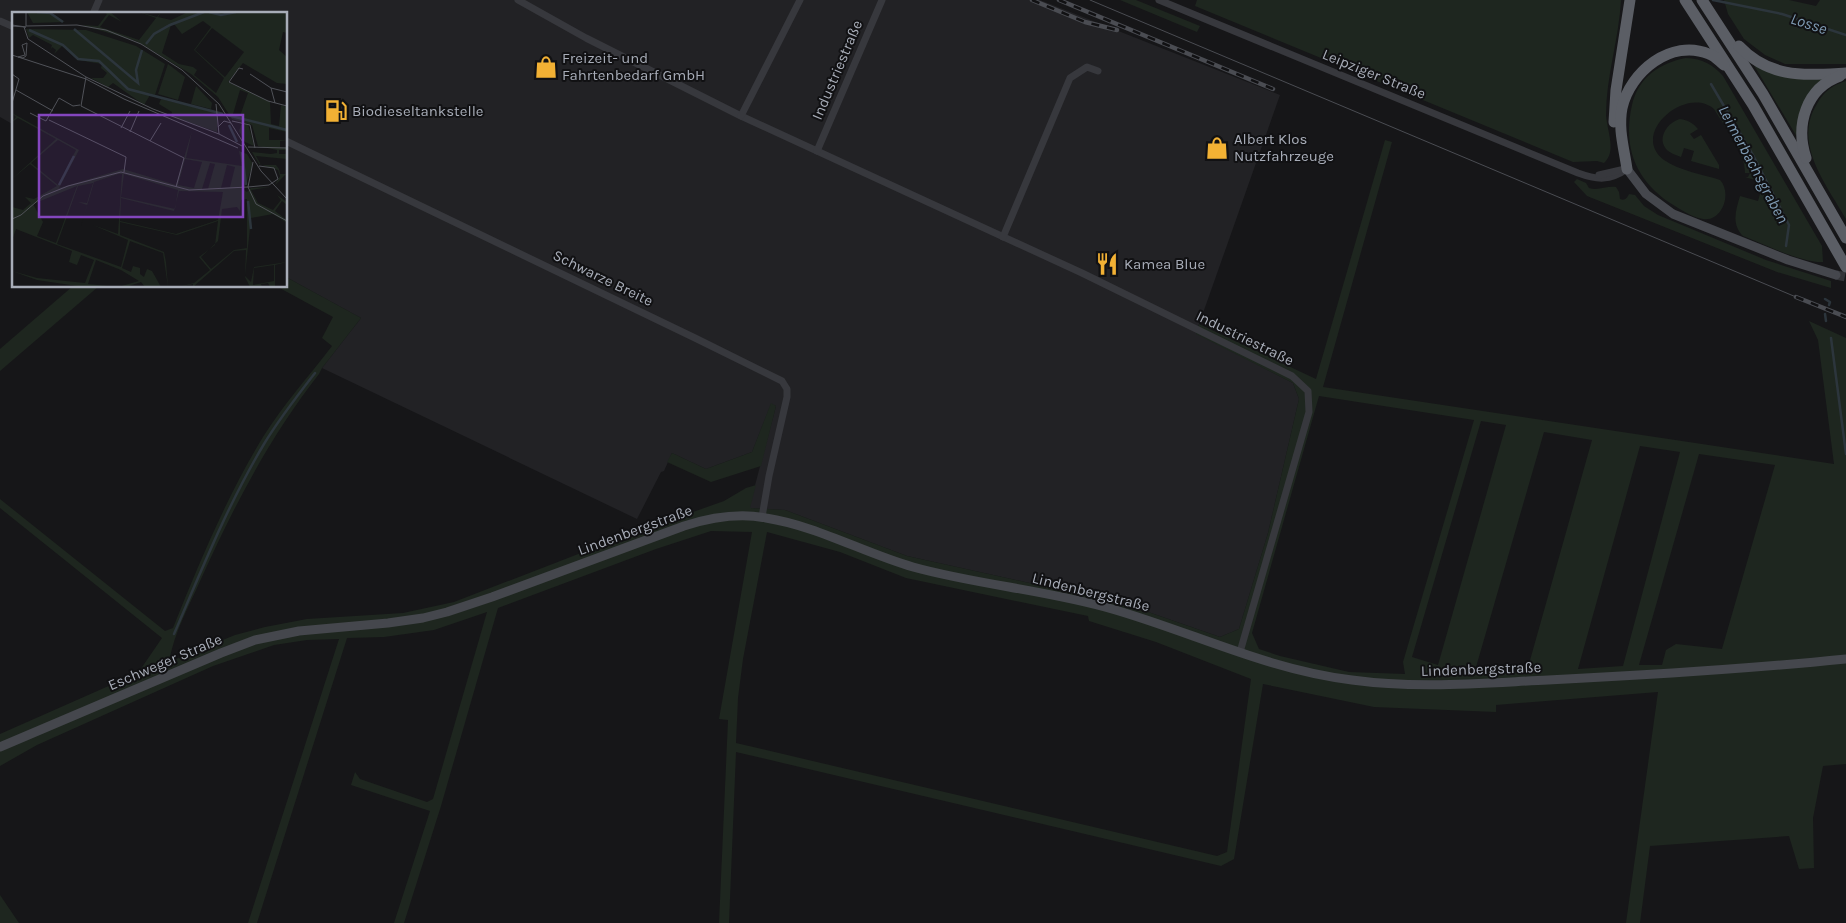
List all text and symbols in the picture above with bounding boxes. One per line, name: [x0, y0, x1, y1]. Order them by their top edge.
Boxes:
water label: Losse: [1788, 9, 1830, 38]
inset map: [12, 12, 288, 288]
street label: Industriestraße: [808, 17, 866, 123]
street label: Leipziger Straße: [1320, 45, 1428, 103]
place label: Freizeit- und Fahrtenbedarf GmbH: [562, 49, 705, 84]
shop icon: Freizeit- und Fahrtenbedarf GmbH: [533, 54, 559, 80]
fuel station icon: Biodieseltankstelle: [323, 98, 349, 124]
place label: Biodieseltankstelle: [352, 102, 484, 120]
water label: Leimerbachsgraben: [1714, 102, 1793, 227]
place label: Albert Klos Nutzfahrzeuge: [1234, 130, 1334, 165]
shop icon: Albert Klos Nutzfahrzeuge: [1204, 135, 1230, 161]
street label: Schwarze Breite: [550, 246, 656, 310]
restaurant icon: Kamea Blue: [1094, 251, 1120, 277]
place label: Kamea Blue: [1124, 255, 1205, 273]
street label: Industriestraße: [1193, 307, 1297, 369]
street label: Lindenbergstraße: [575, 501, 695, 559]
street label: Lindenbergstraße: [1030, 569, 1152, 615]
street label: Eschweger Straße: [105, 630, 225, 694]
street label: Lindenbergstraße: [1420, 658, 1542, 680]

